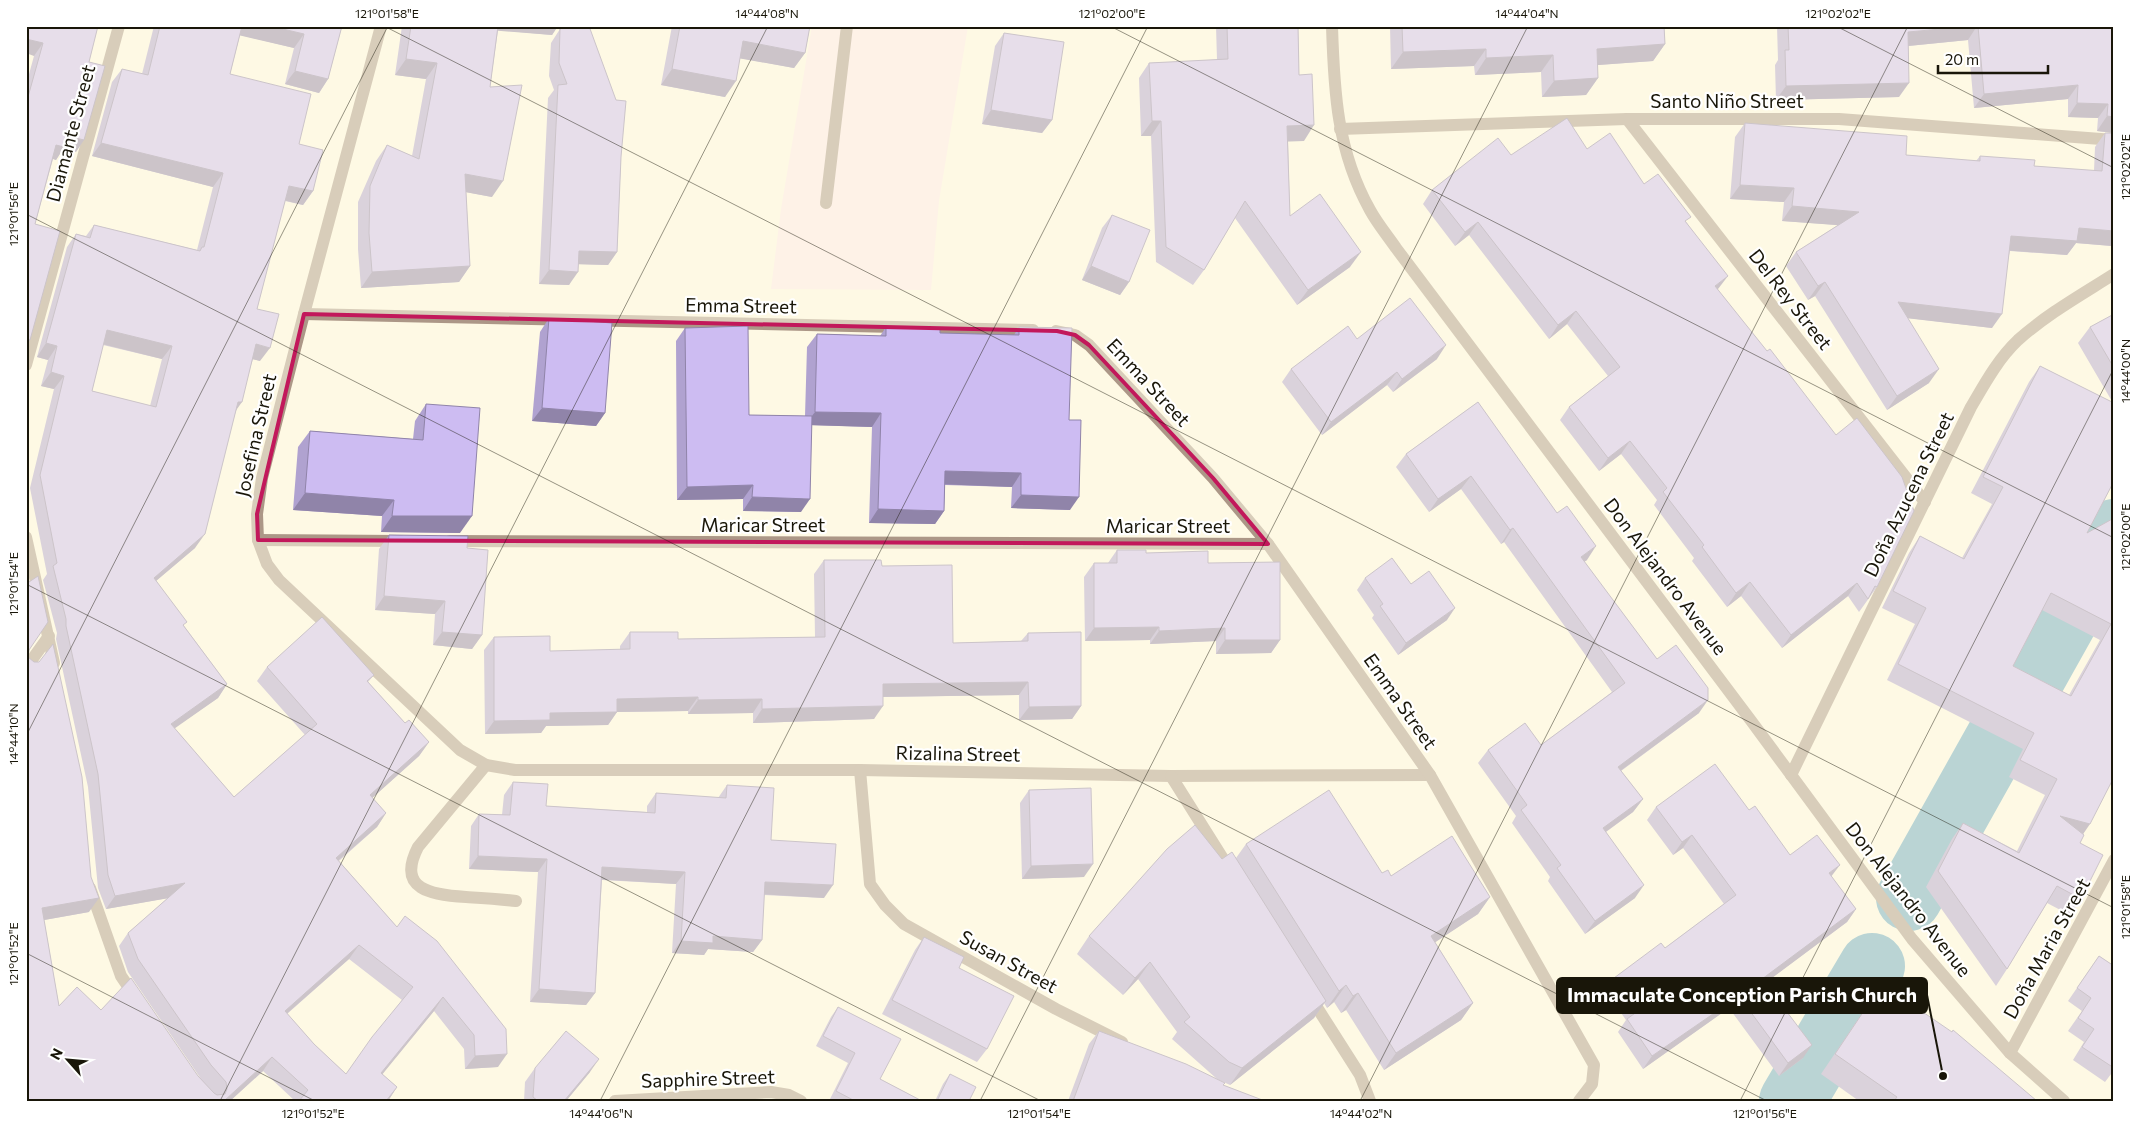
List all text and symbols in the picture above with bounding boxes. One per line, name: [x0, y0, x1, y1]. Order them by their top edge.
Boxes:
text: 121°01'58"E: [355, 6, 419, 20]
text: 14°44'08"N: [735, 6, 799, 20]
text: 121°02'00"E: [1079, 6, 1145, 20]
text: 14°44'04"N: [1495, 6, 1559, 20]
text: 121°02'02"E: [1805, 6, 1871, 20]
scale bar: [1938, 42, 2048, 74]
text: 20 m: [1945, 50, 1979, 68]
street label: Diamante Street: [41, 62, 99, 204]
street label: Santo Niño Street: [1650, 89, 1804, 112]
text: 121°02'02"E: [2118, 134, 2132, 200]
text: 121°01'56"E: [6, 182, 20, 246]
street label: Del Rey Street: [1745, 244, 1838, 354]
street label: Emma Street: [685, 293, 797, 317]
street label: Emma Street: [1102, 333, 1196, 431]
text: 14°44'00"N: [2118, 339, 2132, 403]
street label: Josefina Street: [230, 371, 280, 499]
street label: Doña Azucena Street: [1858, 408, 1958, 580]
street label: Don Alejandro Avenue: [1600, 493, 1732, 659]
text: 121°02'00"E: [2118, 504, 2132, 570]
street label: Maricar Street: [701, 513, 826, 536]
street label: Maricar Street: [1106, 514, 1231, 537]
text: 121°01'54"E: [6, 552, 20, 616]
street label: Emma Street: [1360, 649, 1443, 754]
text: 14°44'10"N: [6, 703, 20, 765]
street label: Rizalina Street: [895, 740, 1021, 766]
street label: Don Alejandro Avenue: [1841, 817, 1977, 981]
street label: Doña Maria Street: [1998, 873, 2094, 1022]
text: 121°01'58"E: [2118, 875, 2132, 939]
text: 121°01'52"E: [6, 922, 20, 986]
street label: Susan Street: [956, 925, 1062, 997]
callout: Immaculate Conception Parish Church: [1557, 978, 1927, 1013]
text: Immaculate Conception Parish Church: [1567, 982, 1917, 1006]
north arrow: [42, 1034, 92, 1084]
text: N: [46, 1045, 66, 1062]
street label: Sapphire Street: [641, 1064, 776, 1092]
text: 121°01'52"E: [281, 1106, 345, 1120]
text: 14°44'06"N: [569, 1106, 633, 1120]
text: 121°01'54"E: [1007, 1106, 1071, 1120]
text: 14°44'02"N: [1330, 1106, 1392, 1120]
text: 121°01'56"E: [1733, 1106, 1797, 1120]

